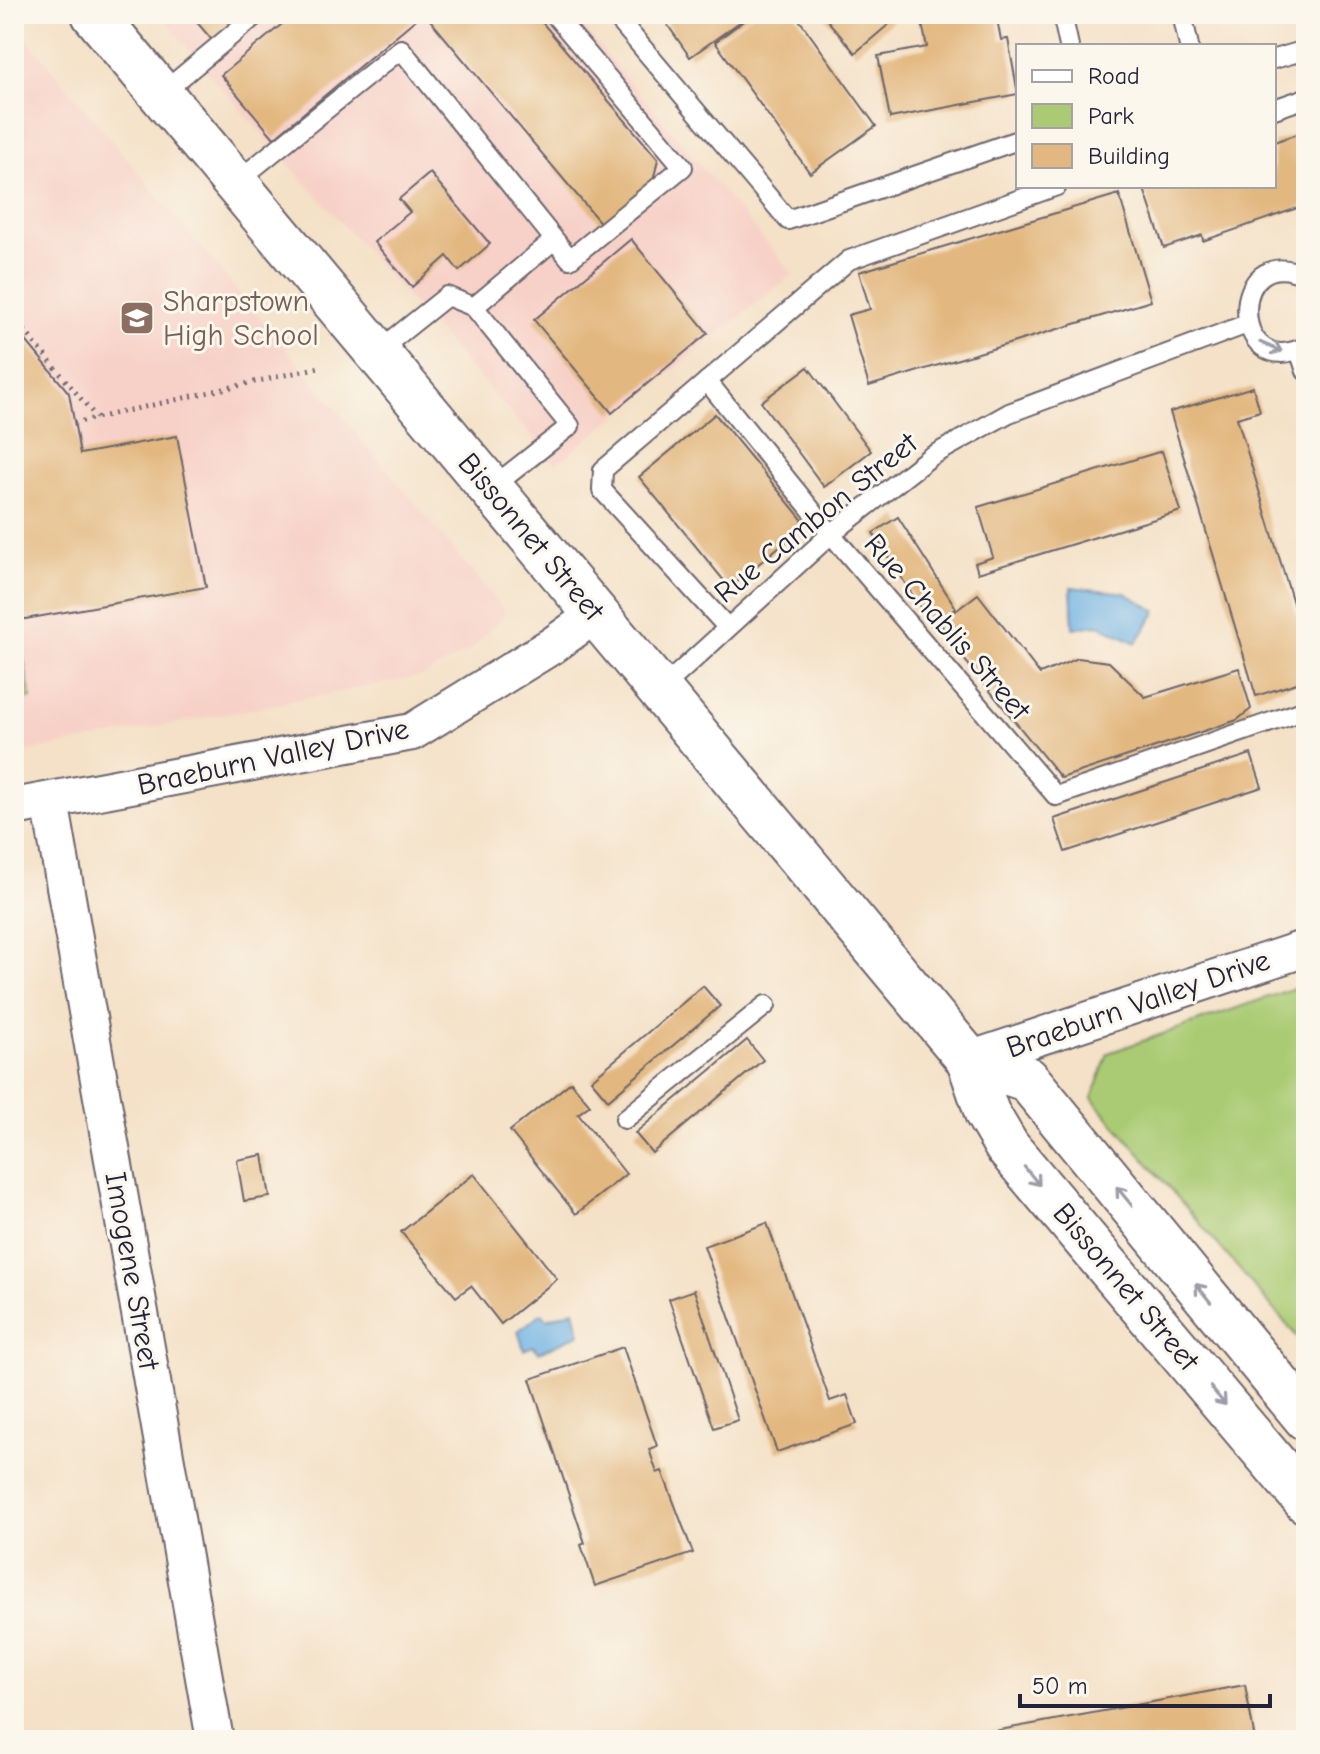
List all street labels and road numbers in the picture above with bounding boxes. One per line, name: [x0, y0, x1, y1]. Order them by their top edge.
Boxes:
street label: Rue Cambon Street: [708, 425, 925, 610]
street label: Bissonnet Street: [451, 446, 612, 629]
street label: Rue Chablis Street: [857, 527, 1038, 728]
street label: Braeburn Valley Drive: [134, 711, 412, 803]
street label: Braeburn Valley Drive: [1002, 942, 1274, 1066]
street label: Imogene Street: [97, 1169, 167, 1374]
street label: Bissonnet Street: [1046, 1196, 1207, 1379]

